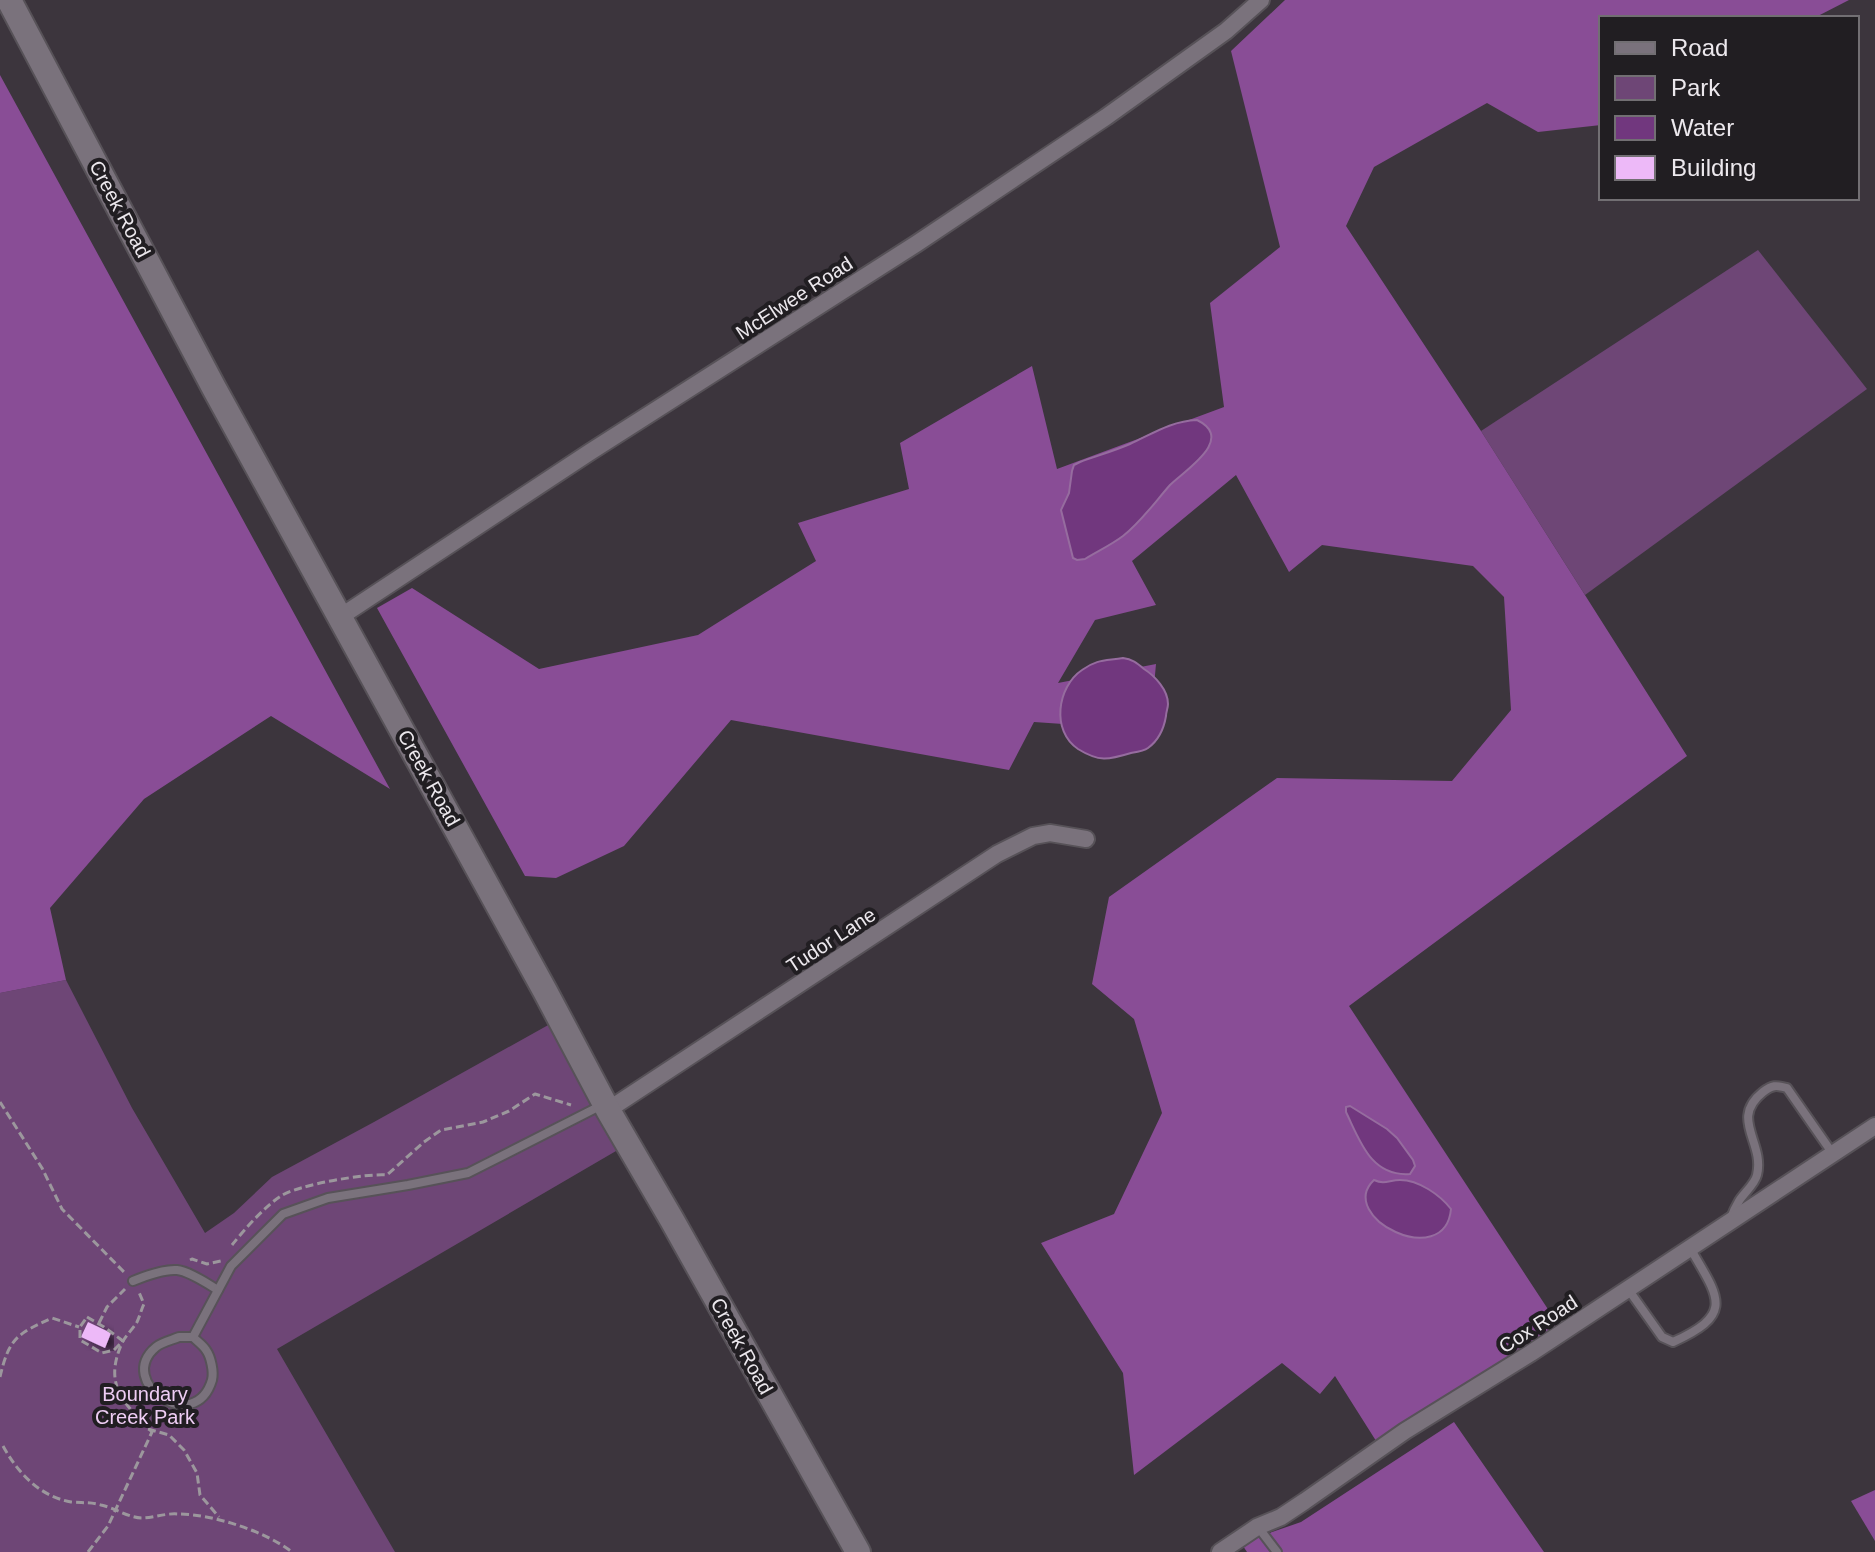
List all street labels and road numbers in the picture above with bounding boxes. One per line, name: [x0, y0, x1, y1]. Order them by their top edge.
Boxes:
street label: Creek Road: [85, 157, 155, 261]
street label: McElwee Road: [732, 252, 856, 344]
street label: Creek Road: [394, 726, 464, 830]
street label: Tudor Lane: [782, 903, 880, 977]
street label: Cox Road: [1495, 1291, 1581, 1357]
street label: Creek Road: [707, 1294, 777, 1398]

